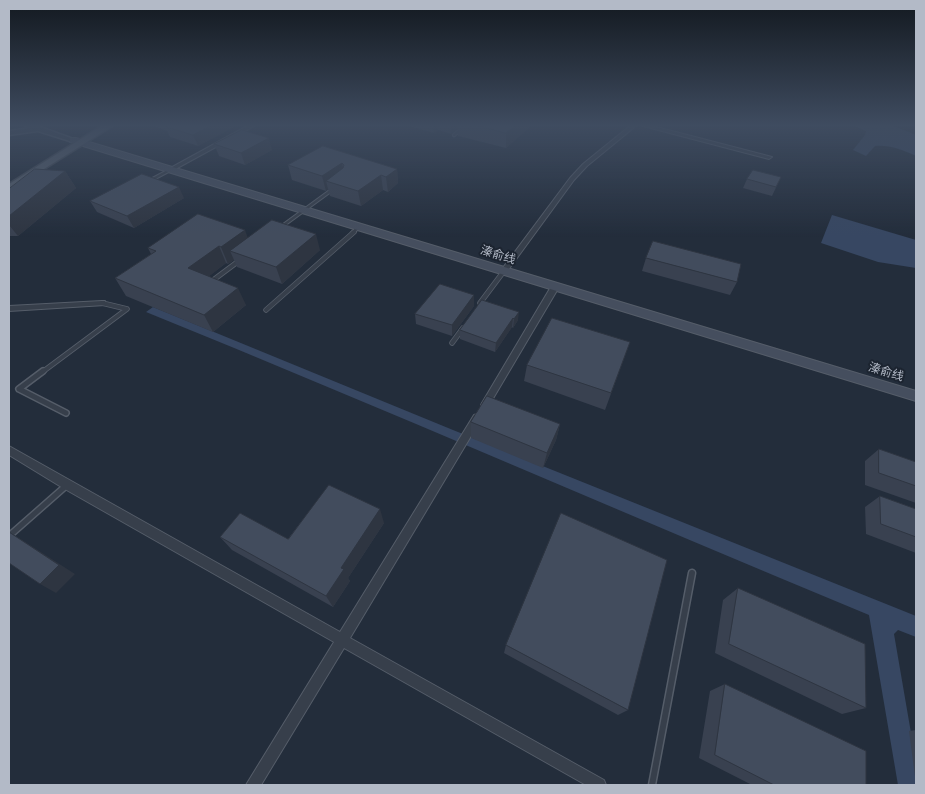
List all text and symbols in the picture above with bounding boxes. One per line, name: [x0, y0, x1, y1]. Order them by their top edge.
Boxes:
street label: 溱俞线: [479, 243, 517, 267]
street label: 溱俞线: [867, 360, 905, 384]

